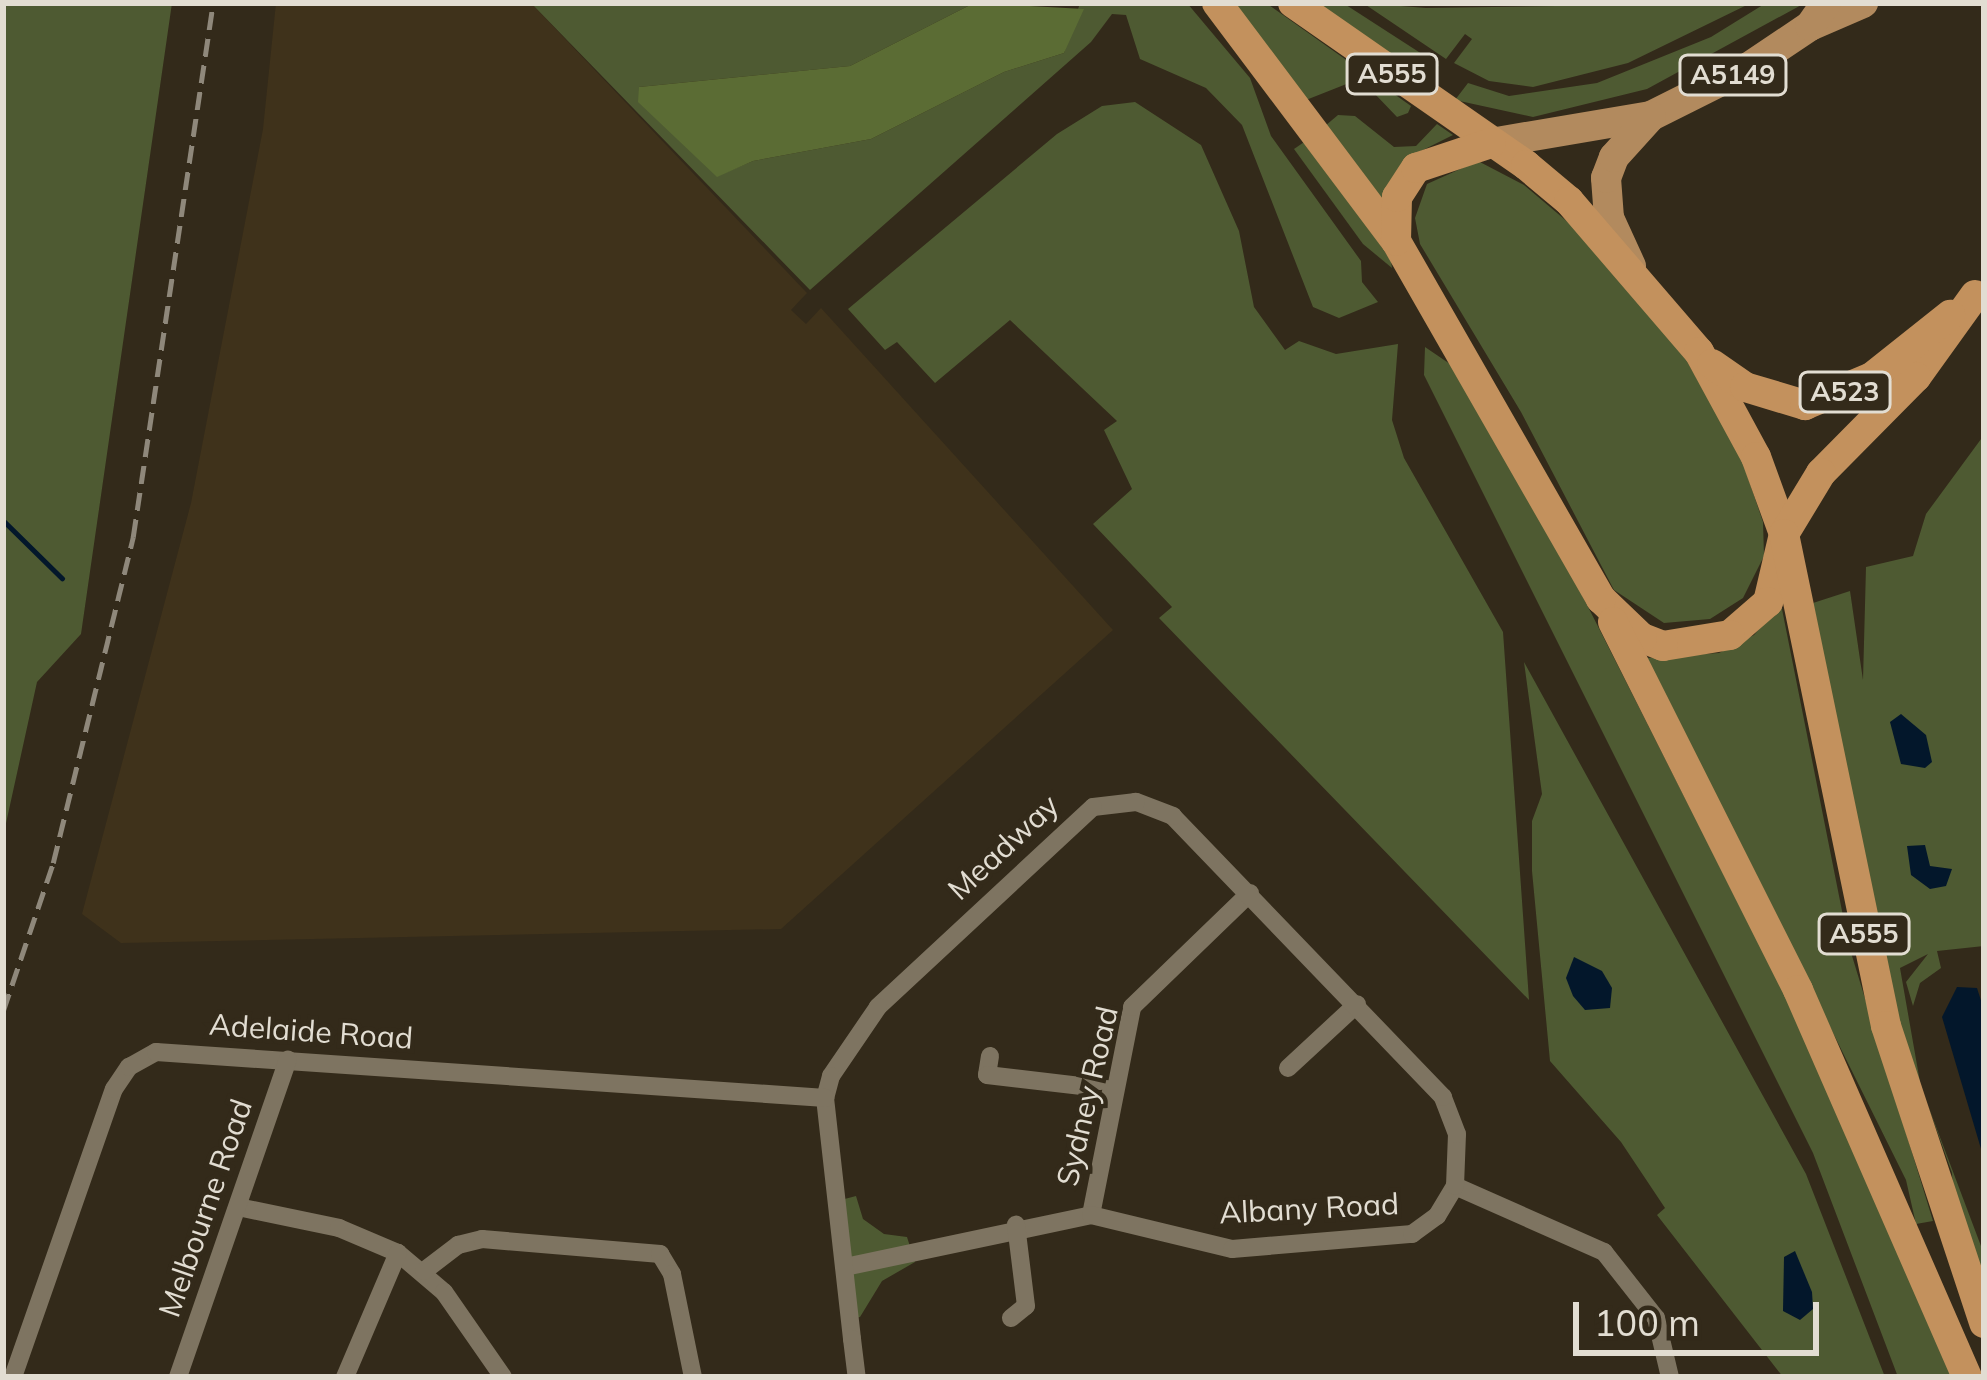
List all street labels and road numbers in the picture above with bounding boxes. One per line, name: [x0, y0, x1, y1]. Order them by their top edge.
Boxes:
road number: A555: [1344, 53, 1440, 95]
road number: A5149: [1676, 54, 1790, 96]
road number: A523: [1797, 371, 1893, 413]
street label: Meadway: [940, 787, 1066, 907]
road number: A555: [1816, 913, 1912, 955]
street label: Sydney Road: [1049, 1003, 1125, 1189]
street label: Adelaide Road: [208, 1006, 414, 1056]
street label: Melbourne Road: [151, 1094, 259, 1322]
street label: Albany Road: [1218, 1185, 1400, 1231]

